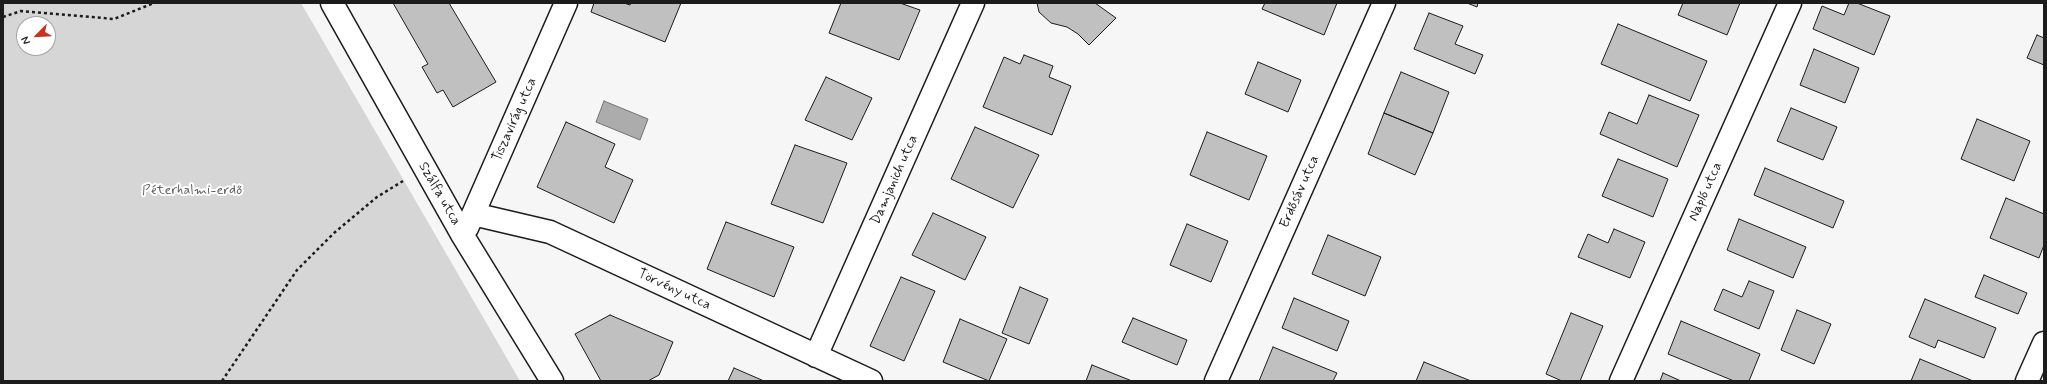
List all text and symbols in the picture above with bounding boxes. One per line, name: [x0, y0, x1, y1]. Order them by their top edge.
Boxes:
north arrow: [16, 16, 56, 56]
text: N: [18, 34, 34, 47]
street label: Tiszavirág utca: [489, 75, 541, 165]
street label: Damjanich utca: [868, 133, 922, 227]
street label: Erdősáv utca: [1277, 153, 1323, 231]
street label: Szálfa utca: [414, 159, 464, 229]
street label: Napló utca: [1686, 160, 1726, 224]
park label: Péterhalmi-erdő: [142, 183, 242, 199]
street label: Törvény utca: [635, 266, 713, 314]

